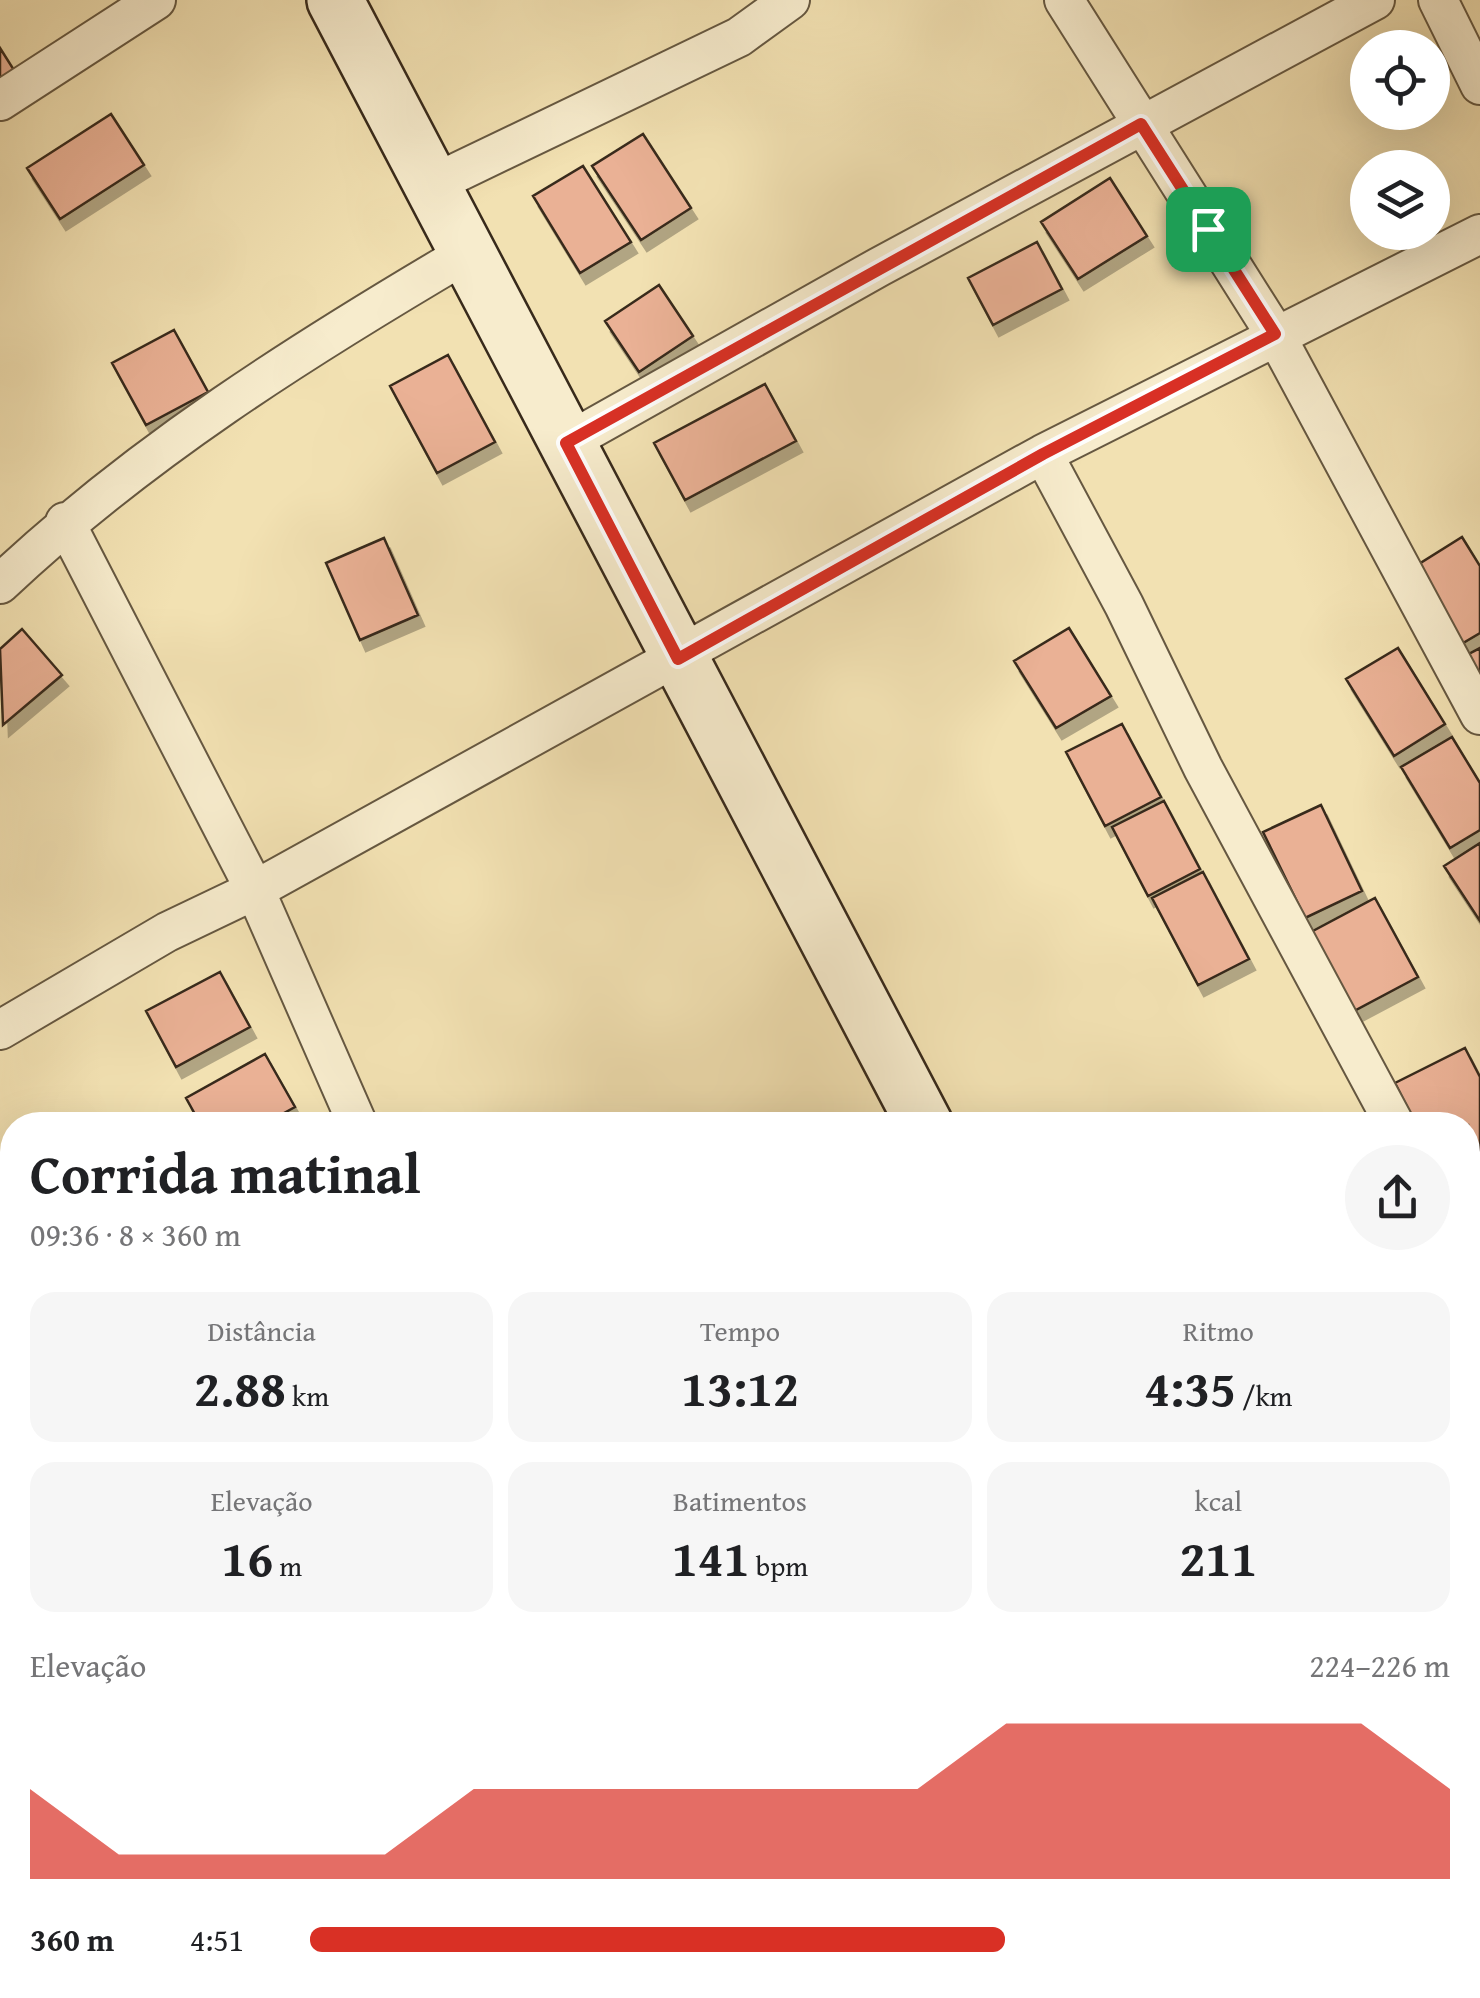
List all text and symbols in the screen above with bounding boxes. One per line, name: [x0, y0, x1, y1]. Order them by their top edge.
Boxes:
map controls: [1350, 30, 1450, 250]
button: locate: [1350, 30, 1450, 130]
button: layers: [1350, 150, 1450, 250]
pin: [1166, 187, 1251, 272]
icon: arrive: [1181, 202, 1236, 257]
text: Corrida matinal: [30, 1133, 421, 1213]
button: share: [1345, 1145, 1450, 1250]
text: 09:36 · 8 × 360 m: [30, 1211, 241, 1258]
text: Distância: [207, 1310, 316, 1351]
text: Tempo: [700, 1310, 780, 1351]
text: Ritmo: [1183, 1310, 1254, 1351]
text: 2.88: [194, 1351, 286, 1424]
text: 13:12: [681, 1351, 799, 1424]
text: 4:35: [1144, 1351, 1236, 1424]
text: km: [286, 1375, 329, 1416]
text: /km: [1236, 1375, 1292, 1416]
text: Elevação: [211, 1480, 313, 1521]
text: Batimentos: [673, 1480, 807, 1521]
text: kcal: [1194, 1480, 1242, 1521]
text: 16: [221, 1521, 273, 1594]
text: 141: [672, 1521, 750, 1594]
text: 211: [1179, 1521, 1257, 1594]
text: m: [273, 1545, 302, 1586]
text: bpm: [750, 1545, 808, 1586]
text: Elevação: [30, 1642, 146, 1689]
text: 224–226 m: [1309, 1642, 1450, 1689]
text: 360 m: [30, 1916, 114, 1963]
text: 4:51: [190, 1916, 244, 1963]

